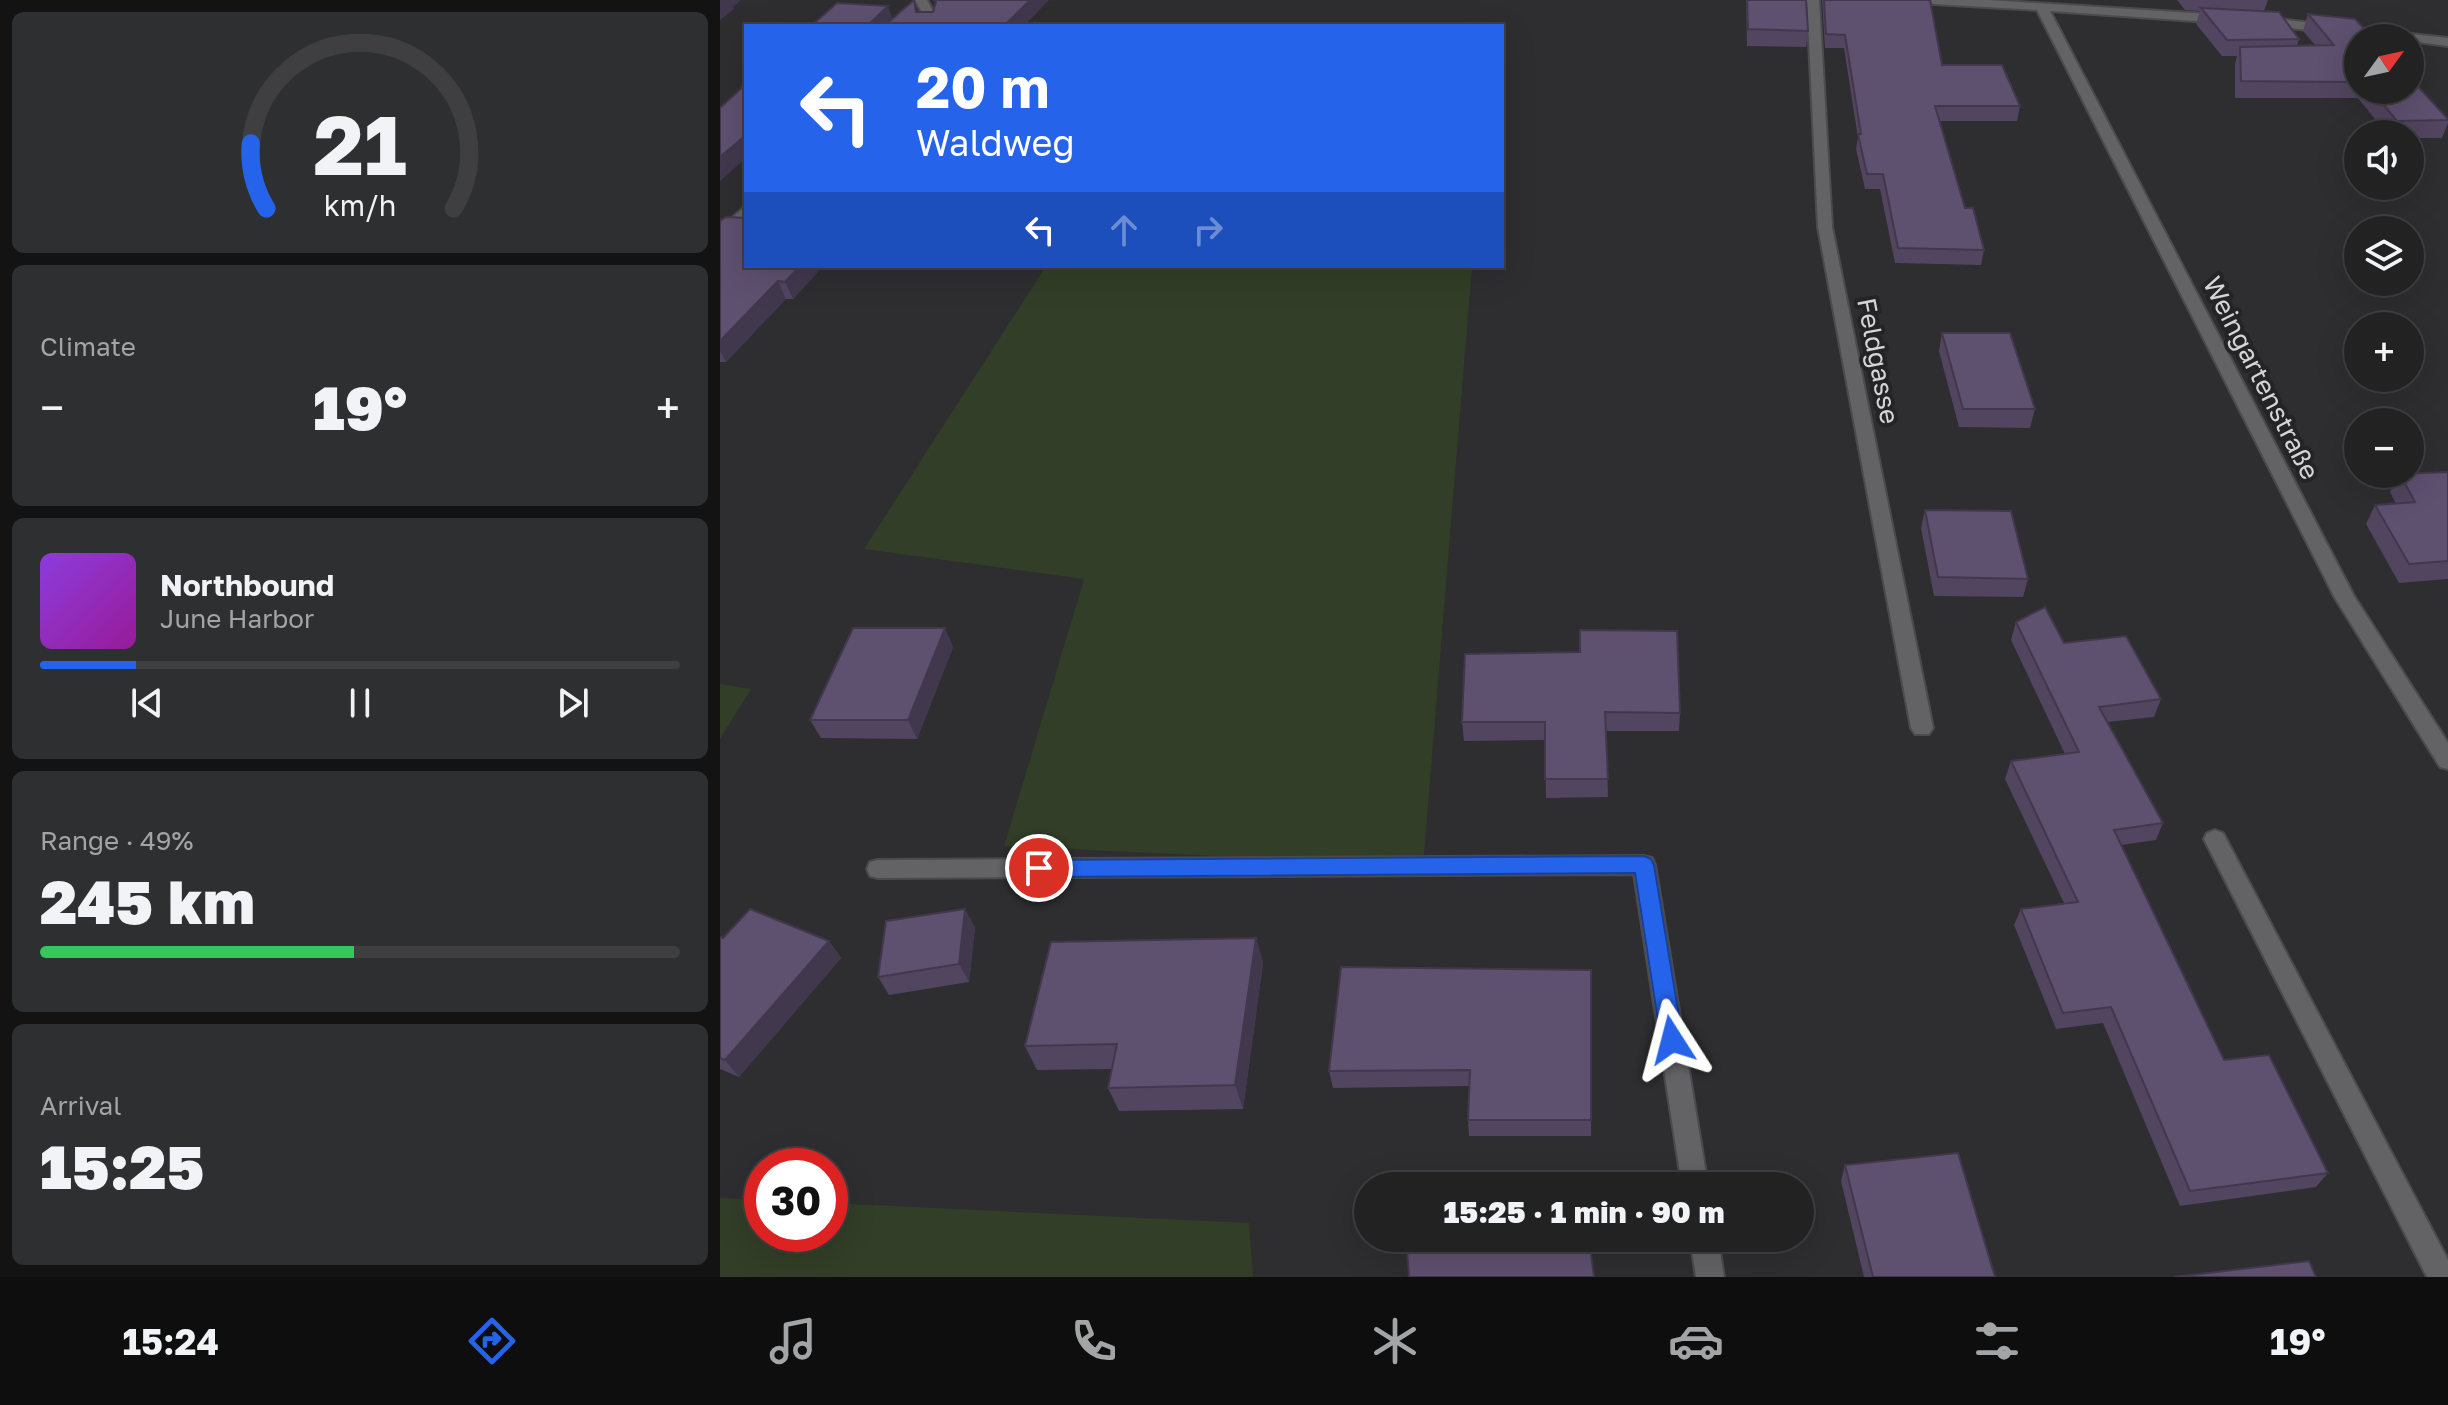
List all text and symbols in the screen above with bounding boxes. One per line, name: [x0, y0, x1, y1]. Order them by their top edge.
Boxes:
north arrow: [2344, 24, 2424, 104]
map controls: [2344, 24, 2424, 488]
text: 20 m: [916, 53, 1050, 120]
icon: left: [784, 56, 888, 160]
text: 21: [313, 92, 407, 192]
button: sound: [2344, 120, 2424, 200]
text: Waldweg: [916, 121, 1075, 164]
text: km/h: [324, 188, 396, 222]
icon: left: [1018, 208, 1062, 252]
icon: ahead: [1102, 208, 1146, 252]
icon: right: [1186, 208, 1230, 252]
button: layers: [2344, 216, 2424, 296]
street label: Weingartenstraße: [2197, 271, 2326, 484]
street label: Feldgasse: [1851, 295, 1906, 427]
button: +: [2344, 312, 2424, 392]
text: Climate: [40, 331, 136, 362]
text: 19°: [313, 371, 407, 443]
text: −: [40, 381, 64, 434]
text: +: [656, 381, 680, 434]
button: −: [2344, 408, 2424, 488]
text: Northbound: [160, 567, 334, 603]
text: June Harbor: [160, 603, 314, 634]
icon: previous: [125, 681, 169, 725]
icon: pause: [338, 681, 382, 725]
icon: next: [551, 681, 595, 725]
text: Range · 49%: [40, 825, 193, 856]
pin: [1005, 834, 1073, 902]
icon: arrive: [1017, 846, 1061, 890]
text: 245 km: [40, 865, 255, 937]
position arrow: [1630, 998, 1714, 1082]
text: Arrival: [40, 1090, 121, 1121]
text: 15:25: [40, 1130, 204, 1202]
speed limit sign: 30: [744, 1148, 848, 1252]
text: 15:25 · 1 min · 90 m: [1443, 1194, 1725, 1230]
icon: directions: [464, 1313, 520, 1369]
icon: music: [765, 1313, 821, 1369]
icon: phone: [1066, 1313, 1122, 1369]
icon: climate: [1367, 1313, 1423, 1369]
icon: car: [1668, 1313, 1724, 1369]
icon: filters: [1969, 1313, 2025, 1369]
text: 15:24: [123, 1320, 219, 1363]
text: 19°: [2270, 1320, 2325, 1363]

